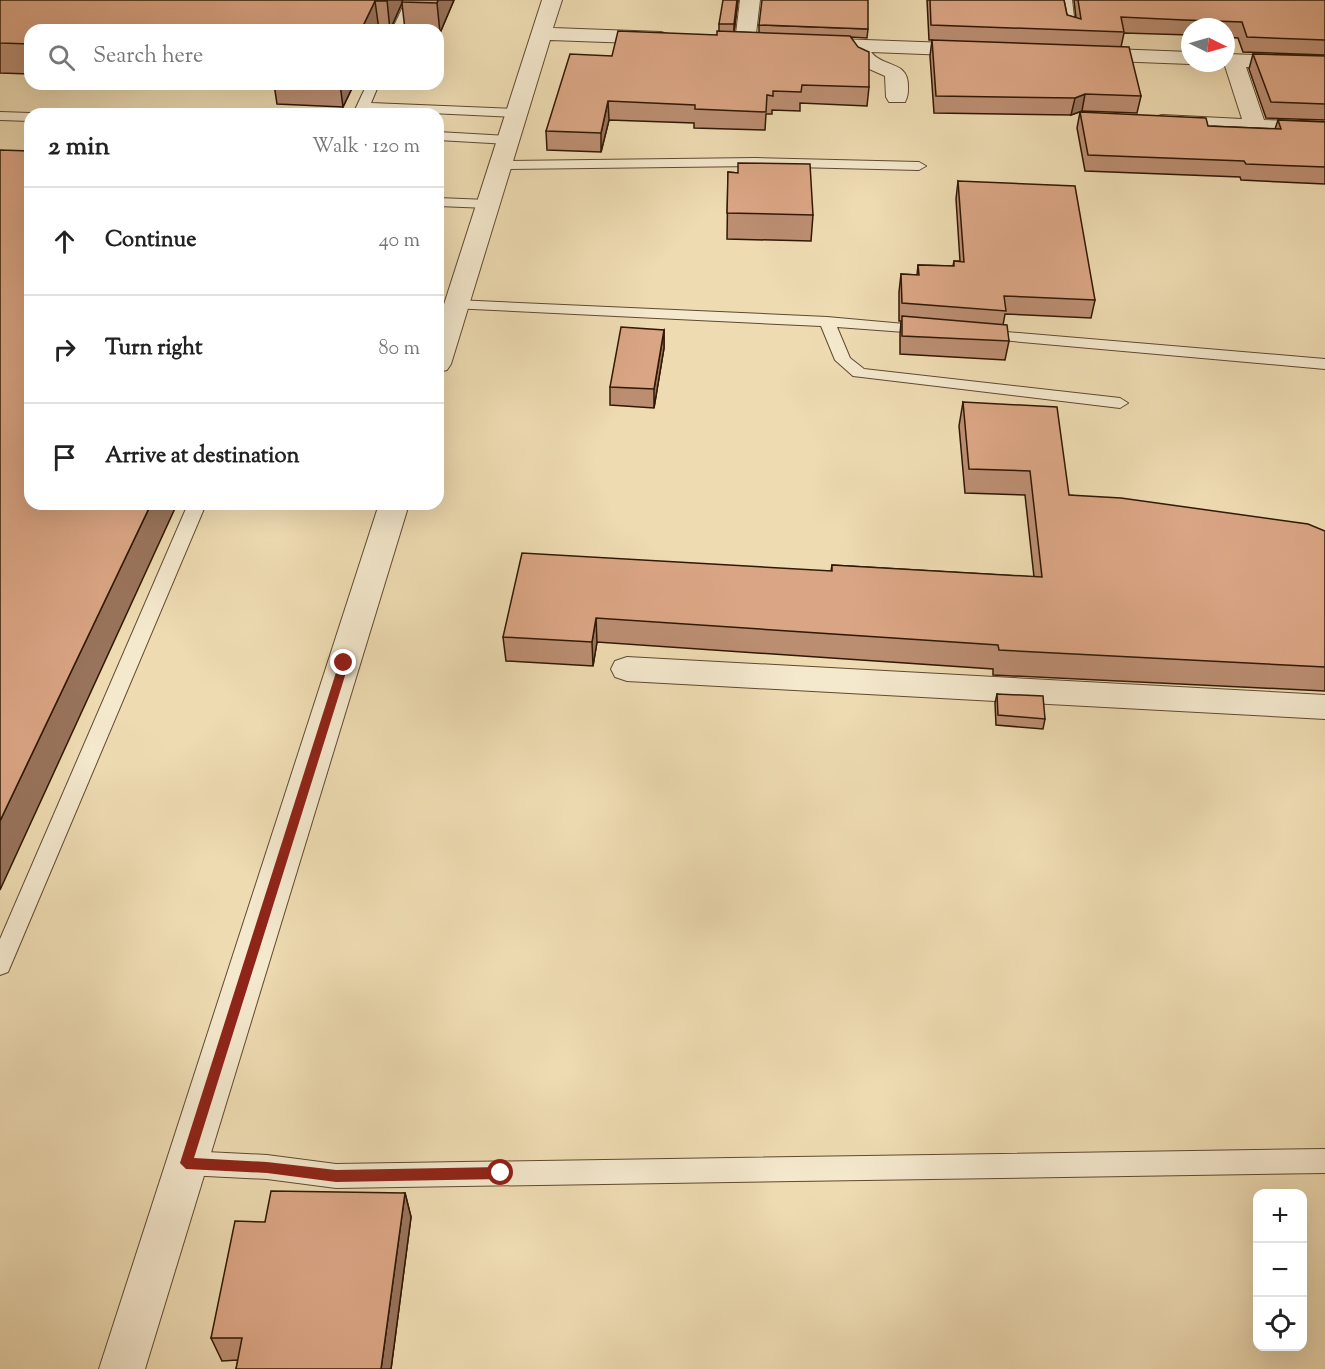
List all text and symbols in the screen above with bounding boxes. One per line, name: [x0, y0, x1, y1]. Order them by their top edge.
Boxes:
north arrow: [1181, 18, 1235, 72]
search box: [24, 24, 444, 90]
icon: search: [45, 41, 78, 74]
text: Search here: [93, 41, 203, 73]
text: 2 min: [48, 129, 110, 166]
text: Walk · 120 m: [312, 133, 420, 162]
icon: ahead: [48, 225, 81, 258]
text: Continue: [105, 225, 196, 257]
text: 40 m: [379, 227, 420, 256]
icon: right: [48, 333, 81, 366]
text: Turn right: [105, 333, 202, 365]
text: 80 m: [379, 335, 420, 364]
icon: arrive: [48, 441, 81, 474]
text: Arrive at destination: [105, 441, 300, 473]
route end: [330, 649, 356, 675]
route start: [487, 1159, 513, 1185]
map controls: [1253, 1189, 1307, 1351]
button: +: [1253, 1189, 1307, 1243]
button: −: [1253, 1243, 1307, 1297]
button: locate: [1253, 1297, 1307, 1351]

